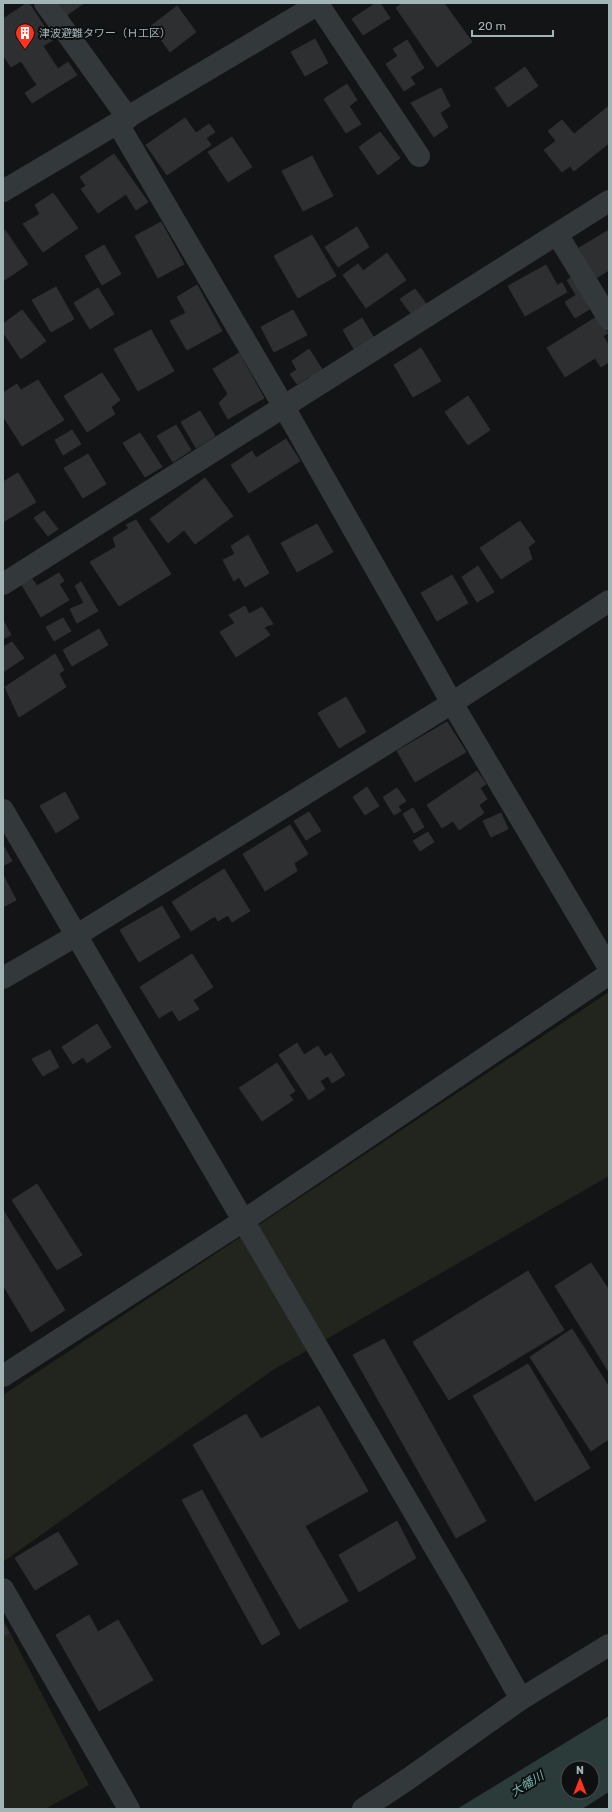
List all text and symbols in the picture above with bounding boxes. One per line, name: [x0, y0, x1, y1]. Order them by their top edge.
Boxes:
scale bar: [472, 12, 553, 38]
text: 20 m: [478, 19, 506, 33]
building icon: 津波避難タワー（Ｈ工区）: [14, 22, 36, 50]
place label: 津波避難タワー（Ｈ工区）: [39, 27, 171, 40]
north arrow: [560, 1760, 600, 1800]
text: N: [576, 1764, 584, 1777]
water label: 大幡川: [508, 1768, 548, 1799]

